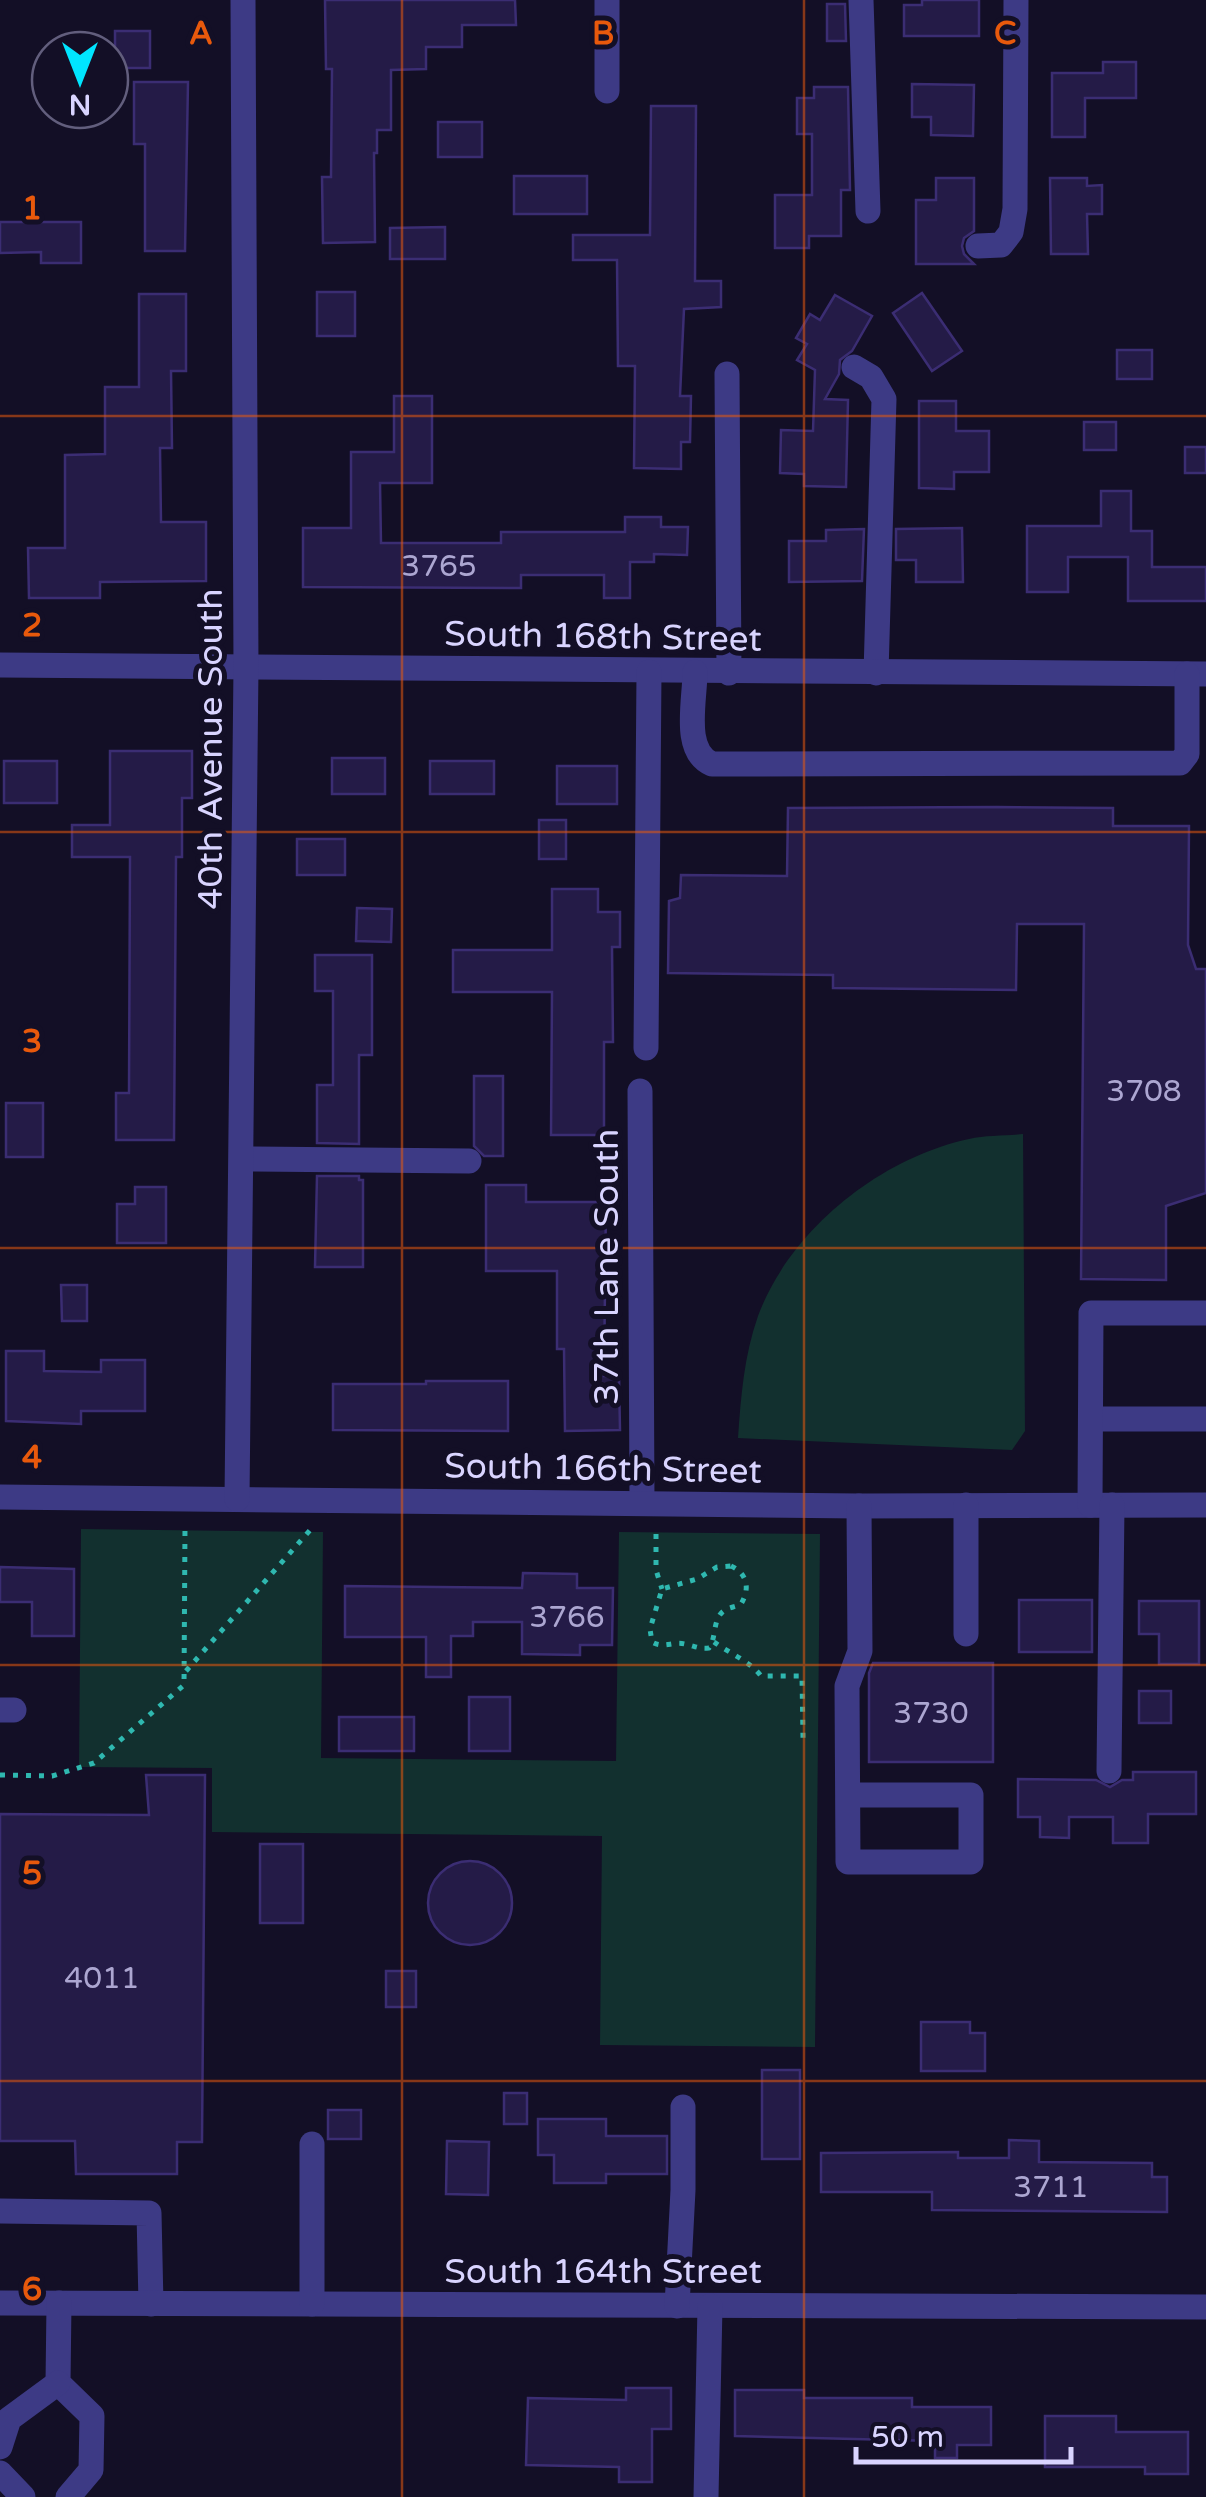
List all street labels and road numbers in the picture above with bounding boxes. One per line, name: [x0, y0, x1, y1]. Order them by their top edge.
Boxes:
street label: 40th Avenue South: [190, 589, 232, 909]
street label: South 168th Street: [444, 613, 762, 661]
street label: 37th Lane South: [586, 1129, 628, 1405]
street label: South 166th Street: [444, 1445, 762, 1493]
street label: South 164th Street: [444, 2251, 762, 2293]

